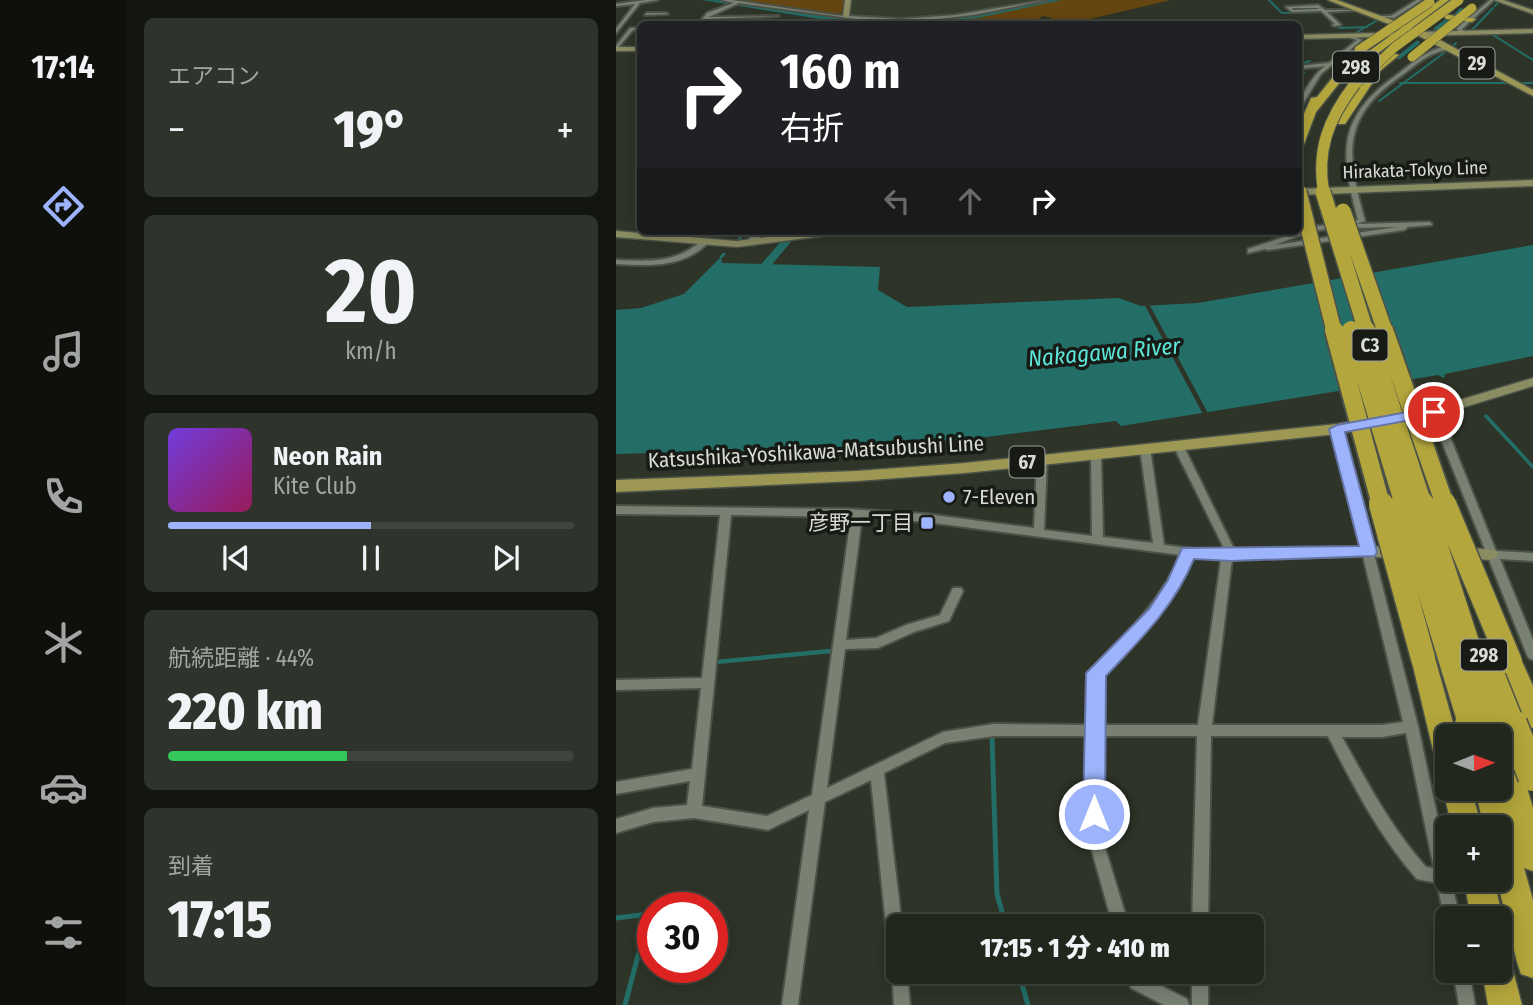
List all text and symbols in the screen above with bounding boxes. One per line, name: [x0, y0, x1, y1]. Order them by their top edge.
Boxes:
text: 160 m: [780, 42, 901, 101]
text: 17:14: [31, 48, 95, 86]
road number: 29: [1460, 48, 1494, 78]
icon: right: [665, 49, 756, 140]
road number: 298: [1333, 52, 1379, 82]
text: エアコン: [168, 62, 260, 90]
text: 19°: [334, 98, 408, 161]
text: −: [168, 107, 185, 153]
text: +: [557, 107, 574, 153]
text: 右折: [780, 109, 844, 147]
street label: Hirakata-Tokyo Line: [1342, 156, 1488, 184]
icon: directions: [39, 182, 88, 231]
icon: left: [878, 182, 916, 220]
icon: ahead: [951, 182, 989, 220]
icon: right: [1024, 182, 1062, 220]
text: 20: [325, 237, 417, 346]
icon: music: [39, 327, 88, 376]
road number: C3: [1352, 330, 1388, 360]
water label: Nakagawa River: [1027, 331, 1182, 373]
text: km/h: [345, 337, 397, 365]
pin: [1404, 382, 1464, 442]
icon: arrive: [1415, 393, 1453, 431]
street label: Katsushika-Yoshikawa-Matsubushi Line: [647, 430, 985, 474]
text: Neon Rain: [273, 441, 382, 472]
road number: 67: [1010, 446, 1044, 477]
icon: phone: [39, 472, 88, 521]
text: Kite Club: [273, 472, 357, 500]
place label: 7-Eleven: [963, 484, 1035, 510]
marker: 7-Eleven: [941, 489, 957, 505]
place label: 彦野一丁目: [808, 510, 913, 536]
marker: 彦野一丁目: [919, 515, 935, 531]
icon: previous: [217, 539, 255, 577]
icon: pause: [352, 539, 390, 577]
icon: next: [487, 539, 525, 577]
icon: climate: [39, 618, 88, 667]
road number: 298: [1461, 640, 1507, 670]
text: 航続距離 · 44%: [168, 644, 314, 672]
text: 220 km: [168, 680, 323, 743]
north arrow: [1435, 724, 1512, 802]
map controls: [1435, 724, 1512, 983]
icon: car: [39, 763, 88, 812]
position arrow: [1057, 777, 1131, 851]
button: +: [1435, 815, 1512, 892]
text: 到着: [168, 852, 214, 880]
text: 17:15: [168, 888, 272, 951]
speed limit sign: 30: [637, 892, 728, 983]
button: −: [1435, 906, 1512, 983]
icon: filters: [39, 908, 88, 957]
text: 17:15 · 1 分 · 410 m: [980, 933, 1170, 964]

